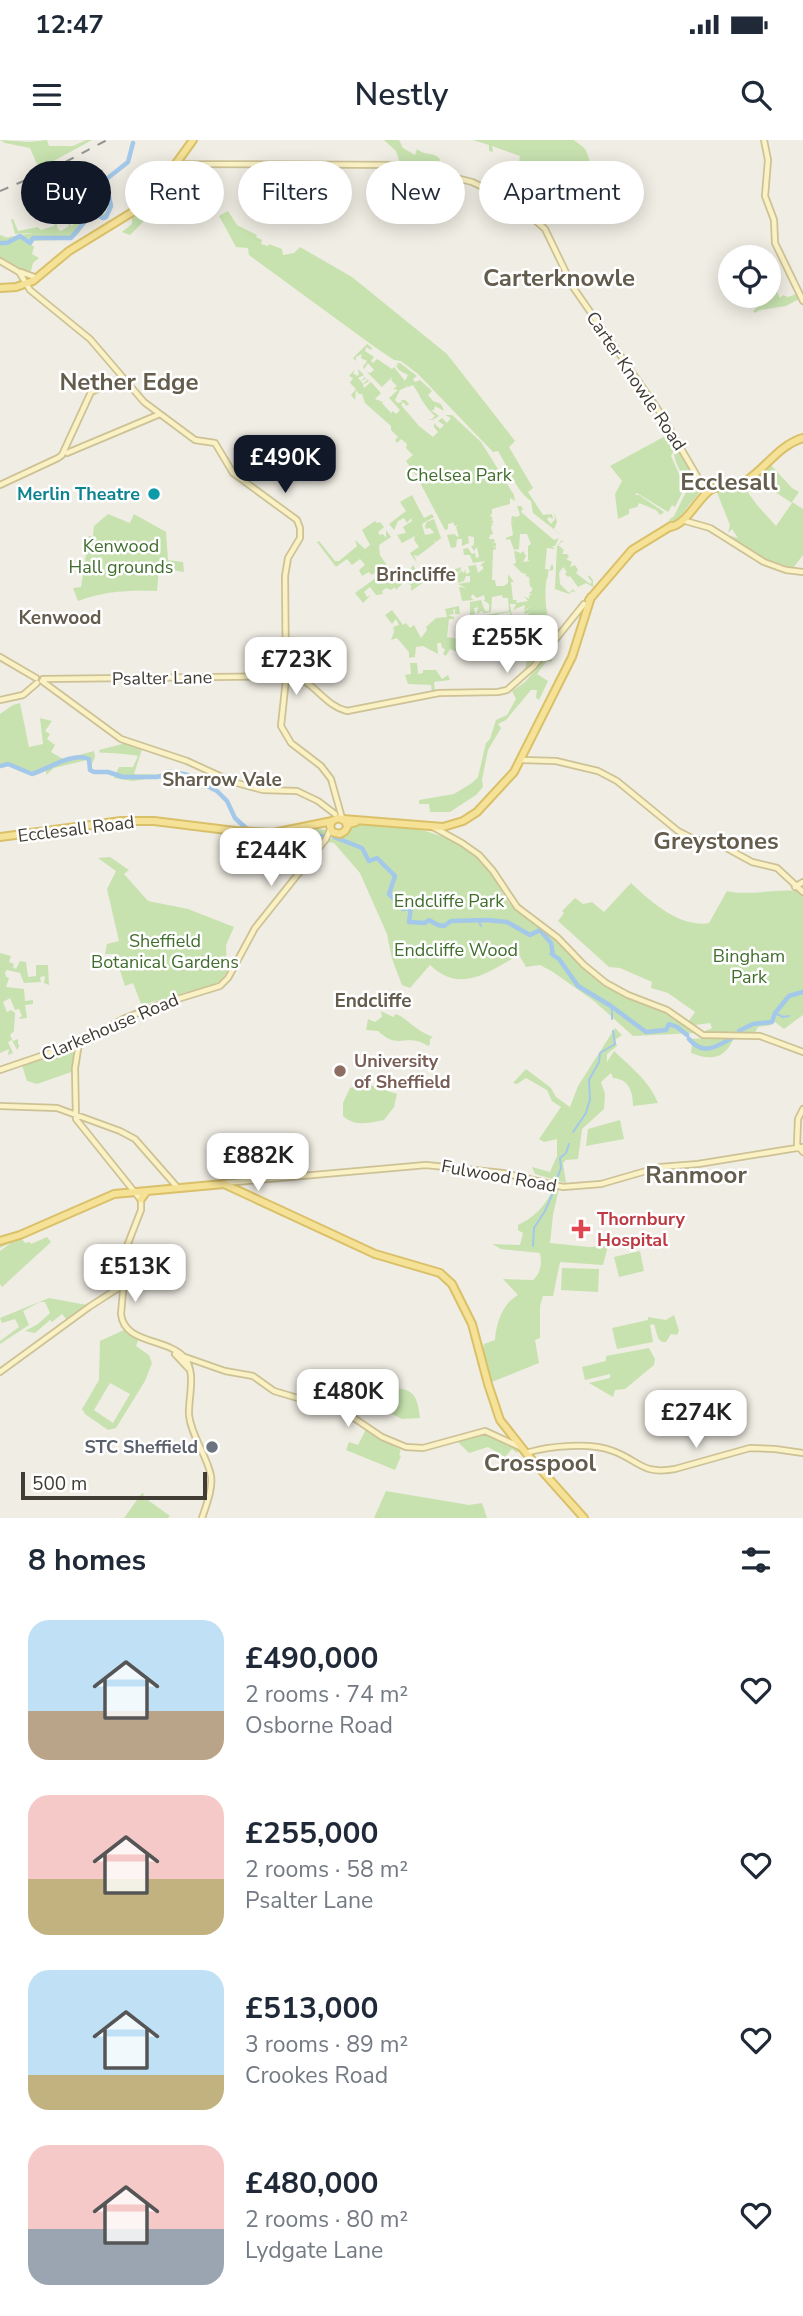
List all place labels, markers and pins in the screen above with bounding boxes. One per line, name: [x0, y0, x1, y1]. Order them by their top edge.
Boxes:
pin: £490K: [236, 436, 334, 495]
place label: Merlin Theatre: [17, 482, 140, 506]
marker: Merlin Theatre: [146, 486, 162, 502]
pin: £255K: [458, 616, 556, 675]
pin: £723K: [247, 638, 345, 697]
pin: £244K: [222, 828, 320, 888]
place label: University of Sheffield: [354, 1049, 451, 1094]
marker: University of Sheffield: [332, 1063, 348, 1079]
pin: £882K: [209, 1133, 307, 1193]
place label: Thornbury Hospital: [597, 1207, 685, 1252]
marker: Thornbury Hospital: [571, 1219, 591, 1239]
pin: £513K: [86, 1244, 184, 1304]
pin: £480K: [299, 1370, 397, 1429]
pin: £274K: [647, 1390, 745, 1450]
place label: STC Sheffield: [84, 1435, 198, 1459]
marker: STC Sheffield: [204, 1439, 220, 1455]

